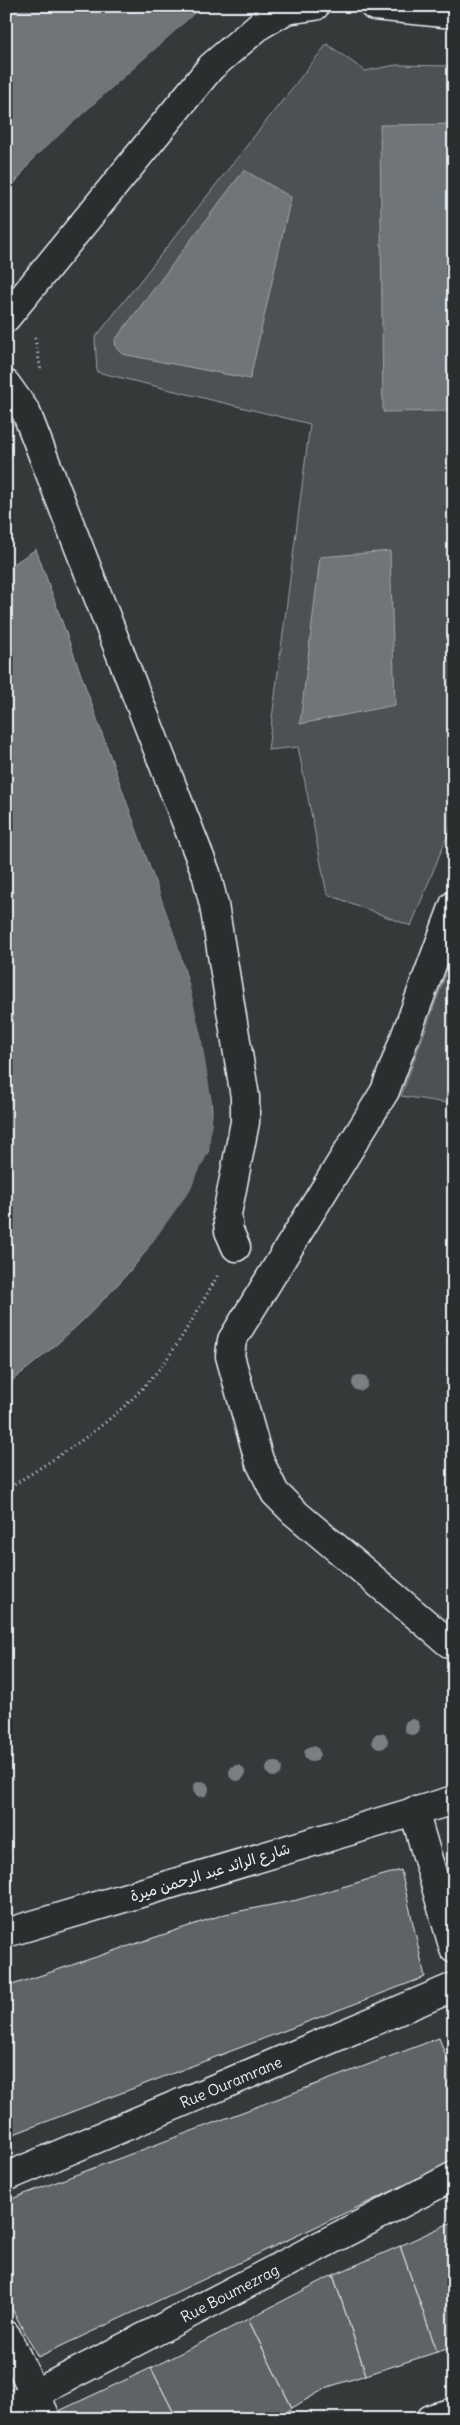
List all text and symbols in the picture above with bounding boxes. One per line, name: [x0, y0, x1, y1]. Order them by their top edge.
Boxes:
street label: شارع الرائد عبد الرحمن ميرة: [128, 1839, 293, 1906]
street label: Rue Ouramrane: [177, 2052, 285, 2112]
street label: Rue Boumezrag: [177, 2259, 282, 2326]

